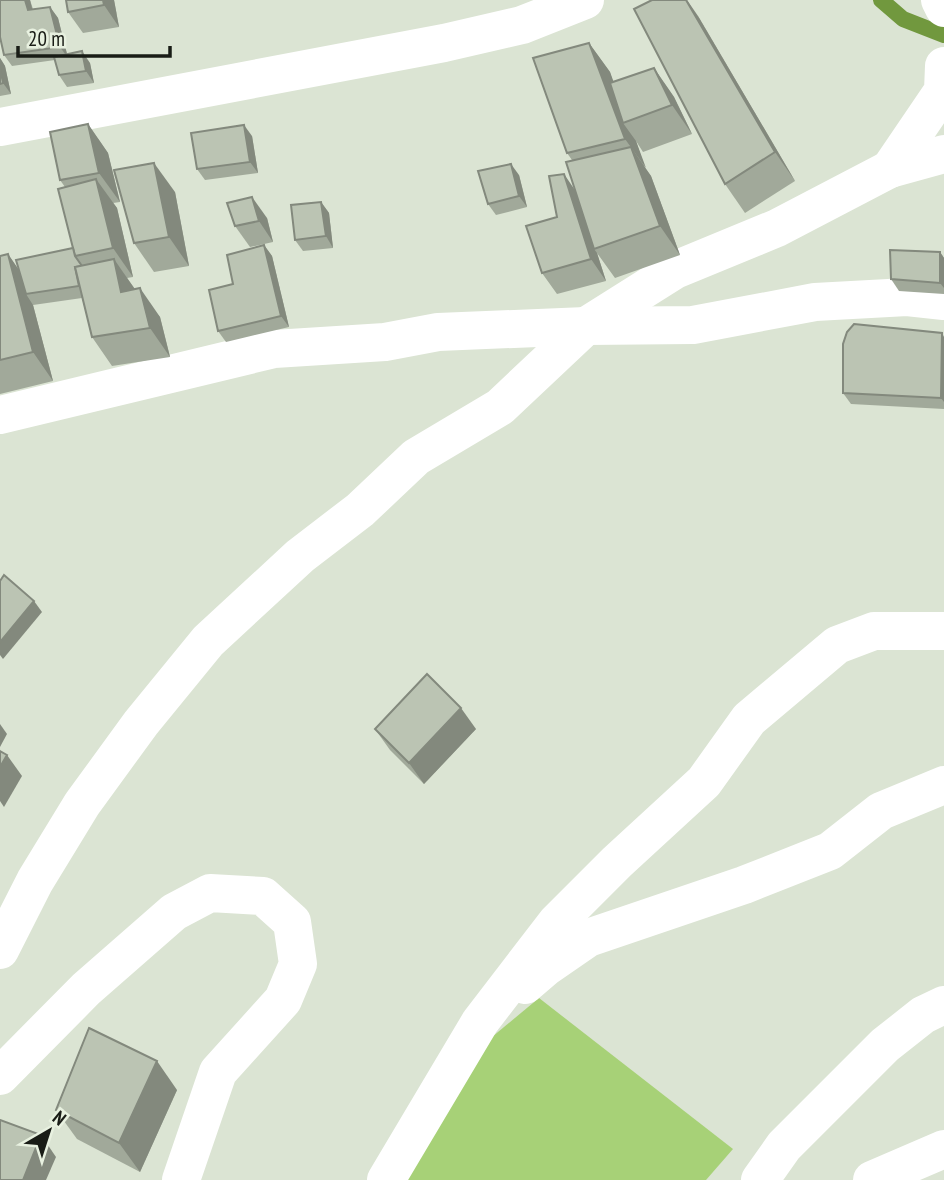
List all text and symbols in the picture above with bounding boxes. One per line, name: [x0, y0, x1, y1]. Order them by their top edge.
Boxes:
scale bar: [18, 14, 170, 58]
text: 20 m: [28, 25, 65, 52]
north arrow: [14, 1096, 84, 1166]
text: N: [48, 1105, 71, 1130]

